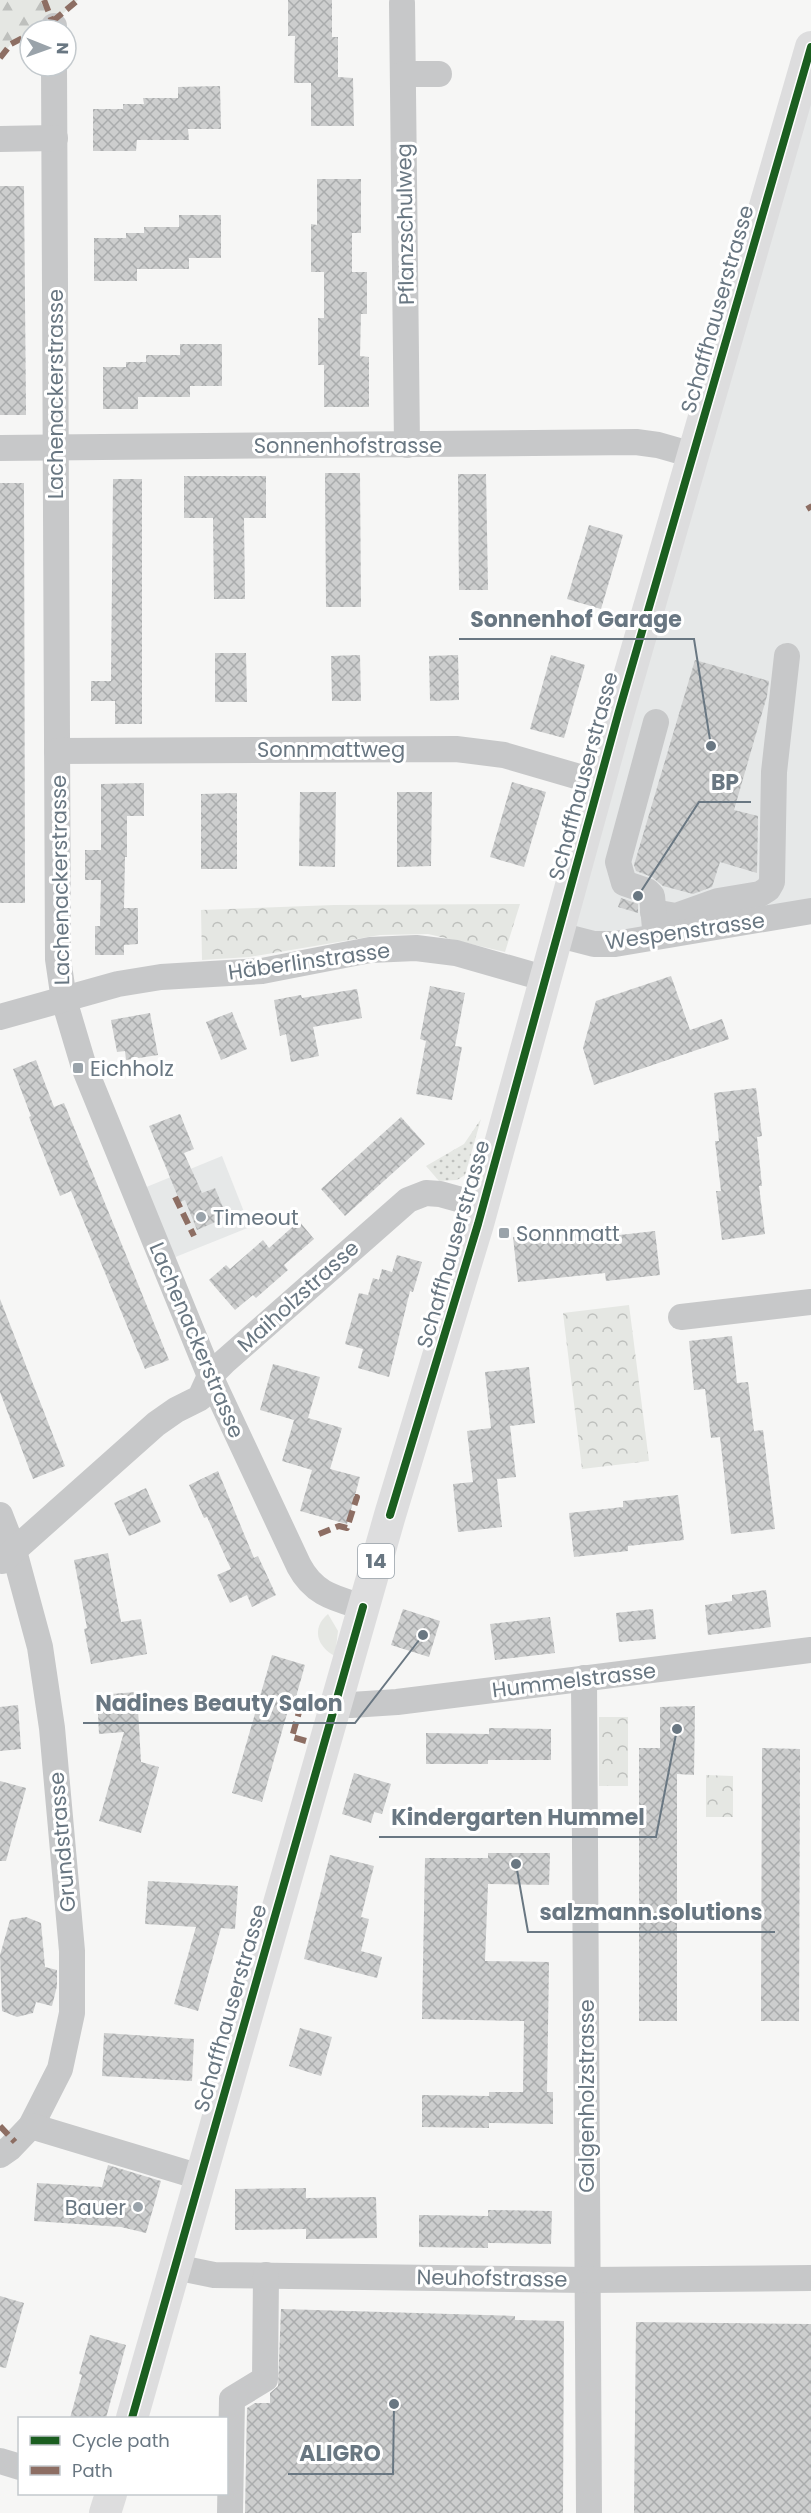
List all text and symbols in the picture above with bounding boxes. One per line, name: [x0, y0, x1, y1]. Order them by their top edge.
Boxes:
north arrow: [18, 18, 78, 78]
text: N: [51, 42, 74, 54]
street label: Pflanzschulweg: [389, 143, 421, 305]
street label: Schaffhauserstrasse: [673, 202, 761, 416]
street label: Lachenackerstrasse: [41, 289, 70, 499]
street label: Sonnenhofstrasse: [254, 431, 442, 460]
callout: Sonnenhof Garage: [459, 599, 694, 639]
text: Sonnenhof Garage: [470, 604, 682, 635]
street label: Schaffhauserstrasse: [541, 668, 625, 884]
street label: Sonnmattweg: [257, 735, 405, 764]
callout: BP: [699, 762, 751, 802]
text: BP: [711, 767, 739, 798]
street label: Lachenackerstrasse: [44, 775, 76, 985]
street label: Wespenstrasse: [603, 905, 767, 957]
street label: Häberlinstrasse: [226, 935, 392, 987]
place label: Eichholz: [90, 1054, 174, 1083]
marker: Eichholz: [71, 1061, 85, 1075]
street label: Schaffhauserstrasse: [409, 1137, 497, 1351]
place label: Timeout: [213, 1203, 299, 1232]
marker: Timeout: [194, 1210, 208, 1224]
place label: Sonnmatt: [516, 1219, 620, 1248]
marker: Sonnmatt: [497, 1226, 511, 1240]
street label: Maiholzstrasse: [231, 1233, 365, 1359]
street label: Lachenackerstrasse: [143, 1238, 251, 1442]
road number: 14: [358, 1544, 394, 1578]
street label: Hummelstrasse: [490, 1656, 658, 1704]
callout: Nadines Beauty Salon: [83, 1683, 355, 1723]
text: Nadines Beauty Salon: [95, 1688, 343, 1719]
street label: Grundstrasse: [41, 1771, 83, 1913]
callout: Kindergarten Hummel: [379, 1797, 656, 1837]
text: Kindergarten Hummel: [391, 1802, 645, 1833]
callout: salzmann.solutions: [528, 1892, 775, 1932]
text: salzmann.solutions: [540, 1897, 762, 1928]
street label: Schaffhauserstrasse: [186, 1901, 274, 2115]
street label: Galgenholzstrasse: [572, 1999, 601, 2193]
place label: Bauer: [65, 2193, 126, 2222]
marker: Bauer: [131, 2200, 145, 2214]
street label: Neuhofstrasse: [416, 2262, 568, 2294]
legend: [18, 2417, 228, 2495]
text: Cycle path: [72, 2428, 170, 2453]
callout: ALIGRO: [288, 2434, 393, 2474]
text: ALIGRO: [299, 2438, 381, 2469]
text: Path: [72, 2458, 113, 2483]

